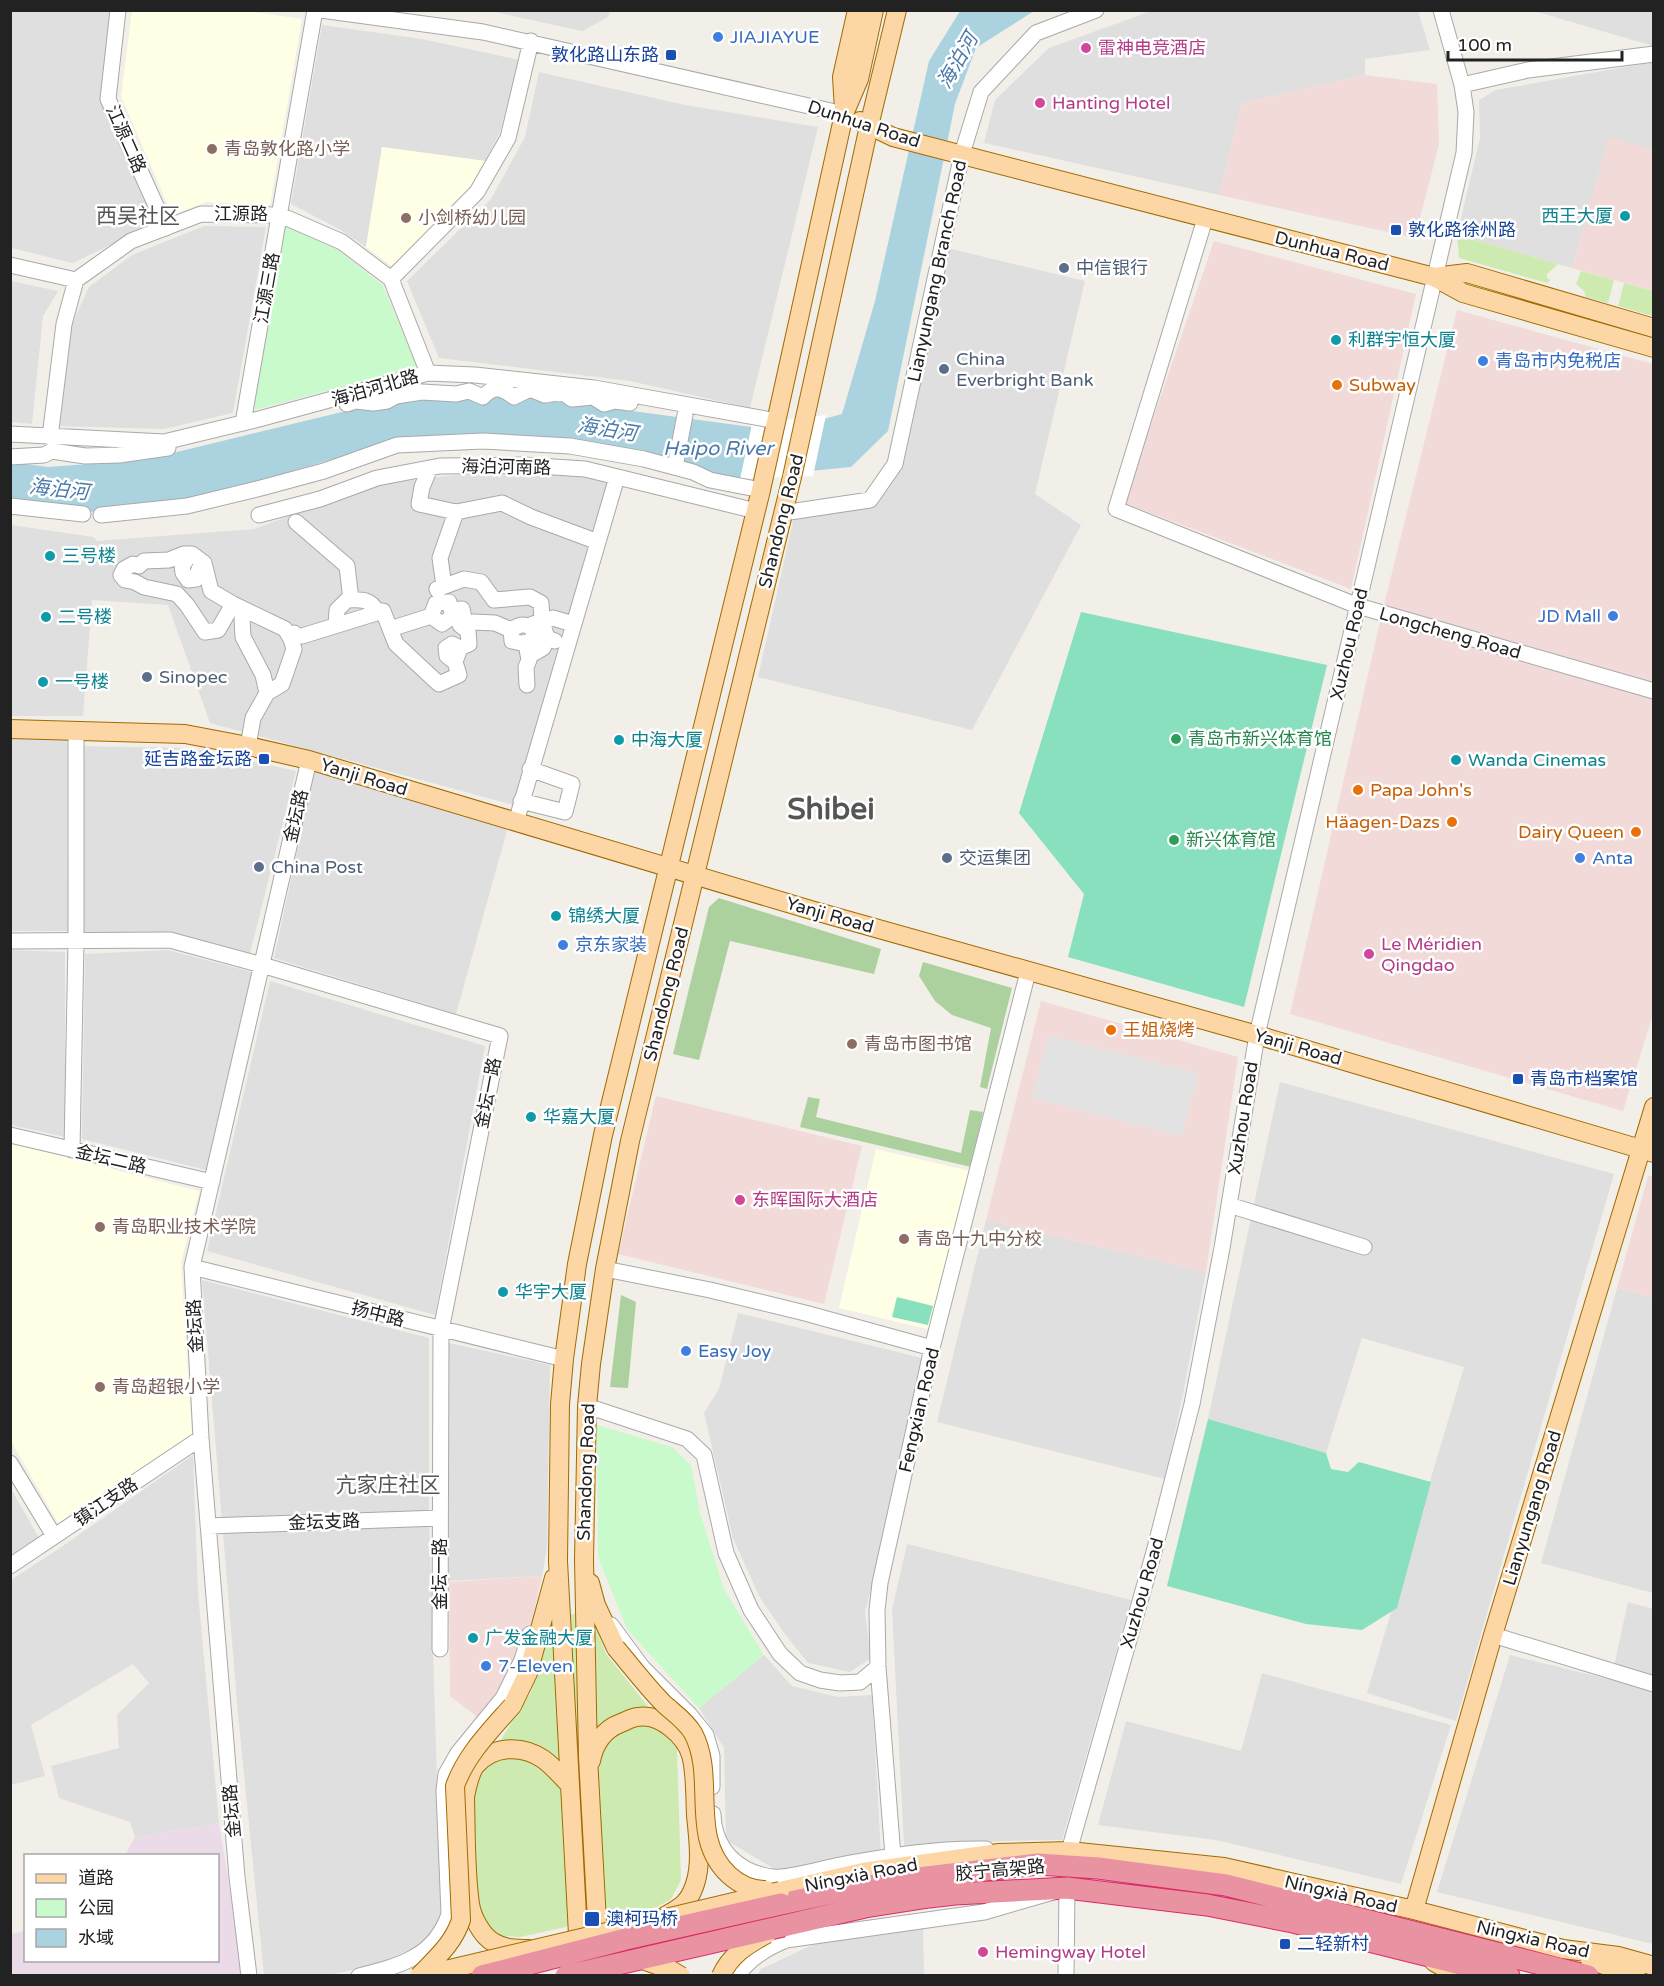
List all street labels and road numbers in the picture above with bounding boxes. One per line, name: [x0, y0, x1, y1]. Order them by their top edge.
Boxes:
street label: Dunhua Road: [805, 95, 923, 153]
street label: 江源二路: [101, 102, 151, 176]
street label: Lianyungang Branch Road: [903, 158, 971, 384]
street label: 江源路: [214, 203, 268, 225]
street label: Dunhua Road: [1272, 226, 1392, 276]
street label: 江源三路: [250, 251, 284, 325]
street label: 海泊河北路: [329, 365, 421, 411]
street label: Shandong Road: [754, 452, 808, 590]
street label: 海泊河南路: [461, 455, 551, 479]
street label: Xuzhou Road: [1325, 586, 1373, 702]
street label: Longcheng Road: [1377, 602, 1523, 664]
street label: Yanji Road: [318, 753, 410, 801]
street label: 金坛路: [279, 787, 313, 845]
street label: Yanji Road: [784, 892, 876, 938]
street label: Shandong Road: [639, 925, 693, 1063]
street label: Yanji Road: [1252, 1024, 1344, 1070]
street label: 金坛一路: [470, 1056, 506, 1130]
street label: Xuzhou Road: [1223, 1060, 1263, 1176]
street label: 金坛二路: [73, 1140, 149, 1178]
street label: 扬中路: [349, 1297, 407, 1331]
street label: 金坛路: [183, 1298, 207, 1354]
street label: Fengxian Road: [894, 1345, 944, 1475]
street label: Shandong Road: [573, 1403, 599, 1541]
street label: Lianyungang Road: [1498, 1428, 1566, 1588]
street label: 镇江支路: [70, 1473, 142, 1531]
street label: 金坛支路: [288, 1510, 360, 1534]
street label: Xuzhou Road: [1116, 1535, 1168, 1651]
street label: 金坛一路: [429, 1538, 451, 1610]
street label: 金坛路: [219, 1783, 245, 1839]
street label: Níngxià Road: [802, 1853, 920, 1897]
street label: 胶宁高架路: [954, 1855, 1046, 1885]
street label: Níngxià Road: [1282, 1870, 1400, 1918]
street label: Ningxia Road: [1474, 1915, 1592, 1963]

